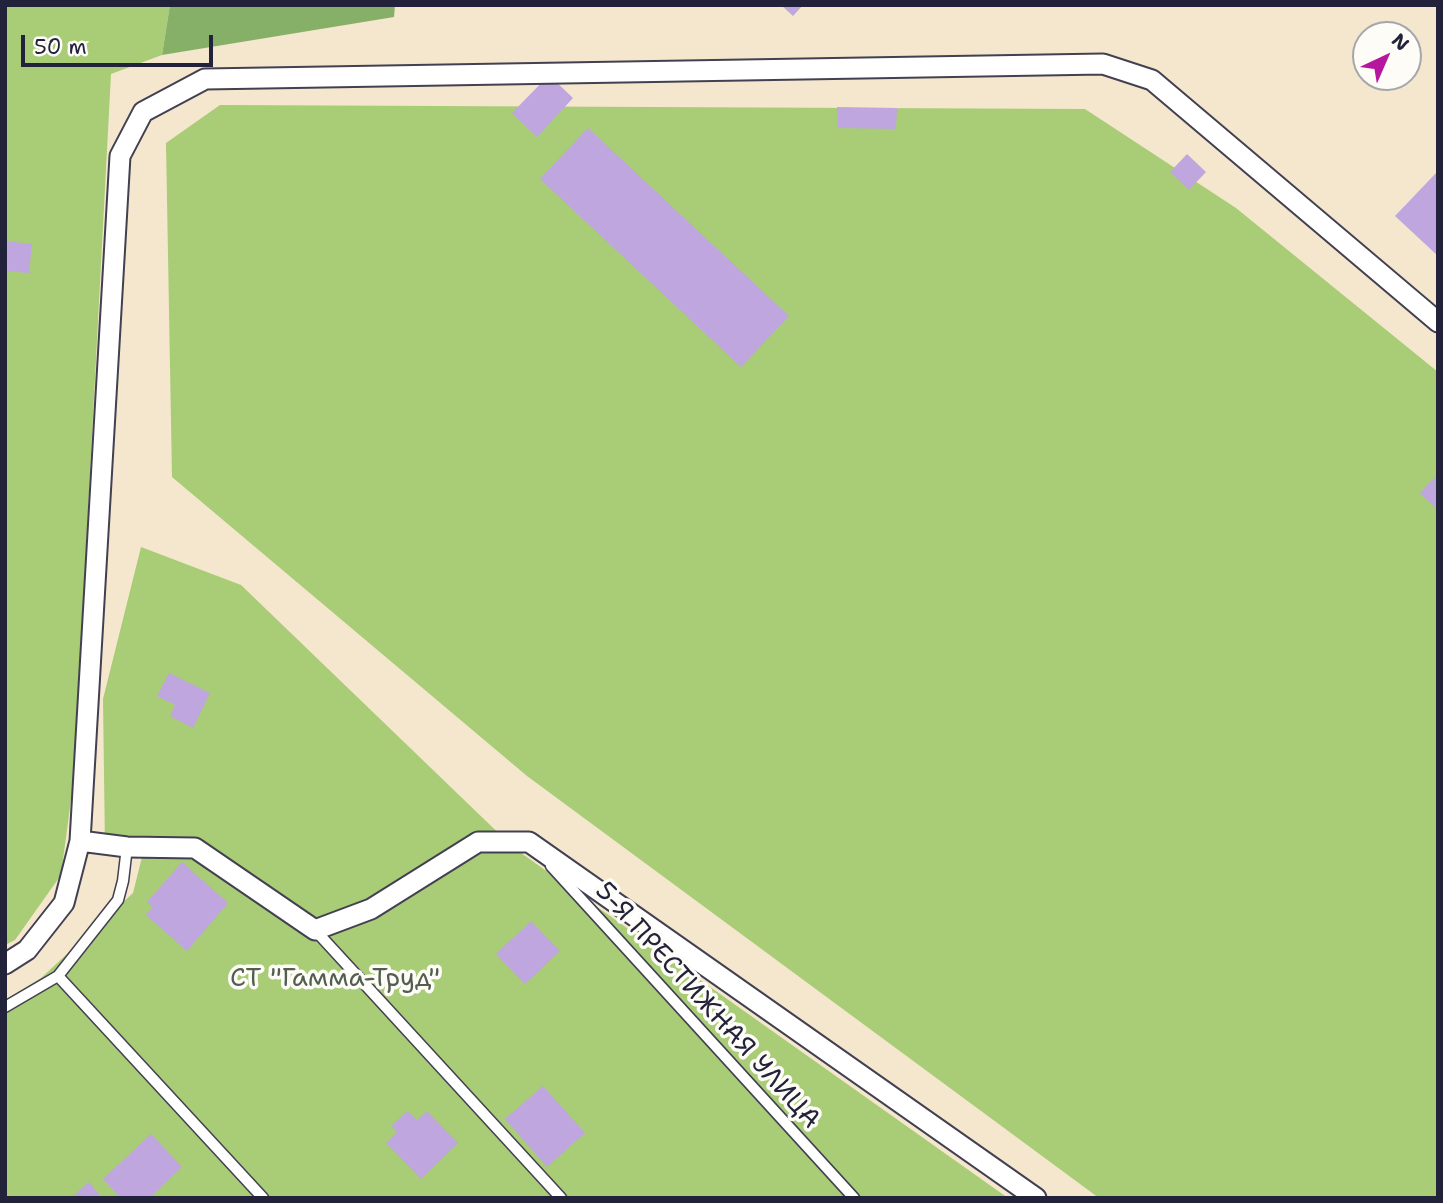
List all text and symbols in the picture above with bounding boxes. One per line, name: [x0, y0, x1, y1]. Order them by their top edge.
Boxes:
scale bar: [24, 21, 217, 65]
north arrow: [1352, 21, 1422, 91]
text: N: [1386, 28, 1415, 56]
text: 50 m: [34, 33, 87, 61]
street label: 5-Я ПРЕСТИЖНАЯ УЛИЦА: [588, 876, 826, 1136]
park label: СТ "Гамма-Труд": [230, 963, 440, 995]

